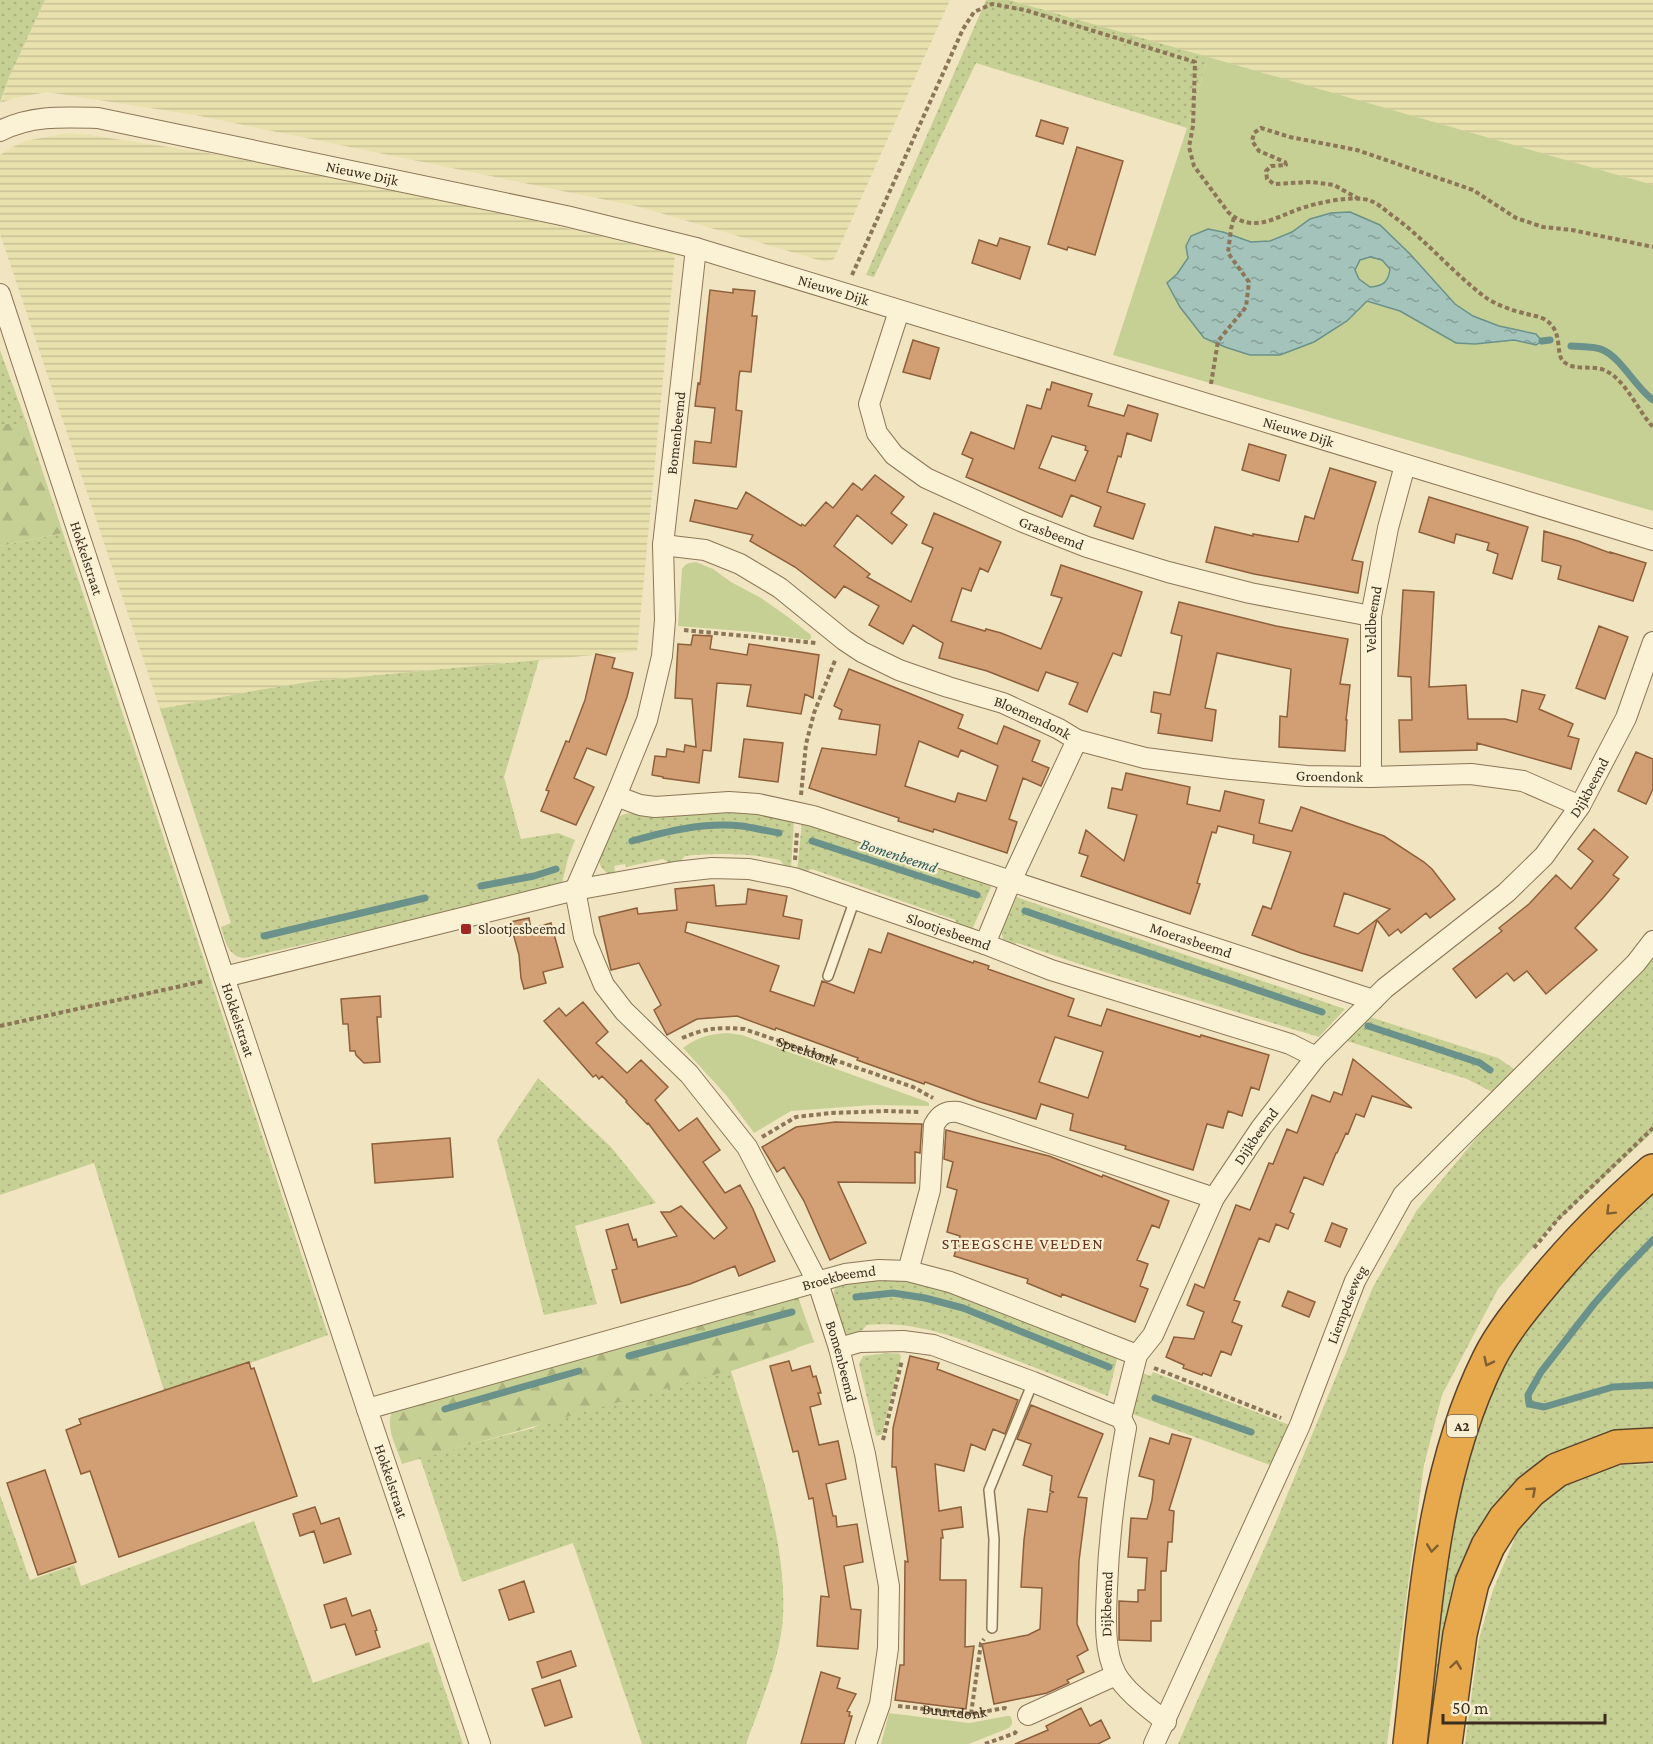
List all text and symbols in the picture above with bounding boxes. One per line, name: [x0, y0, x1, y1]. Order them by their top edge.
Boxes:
street label: Nieuwe Dijk: [325, 158, 401, 189]
street label: Nieuwe Dijk: [796, 272, 872, 309]
street label: Bomenbeemd: [664, 391, 688, 475]
street label: Nieuwe Dijk: [1261, 413, 1337, 450]
street label: Grasbeemd: [1017, 513, 1086, 553]
street label: Hokkelstraat: [67, 519, 107, 598]
street label: Veldbeemd: [1363, 584, 1385, 653]
street label: Bloemendonk: [992, 693, 1075, 743]
street label: Dijkbeemd: [1566, 755, 1612, 821]
street label: Groendonk: [1295, 767, 1364, 785]
water label: Bomenbeemd: [858, 835, 940, 876]
street label: Slootjesbeemd: [905, 910, 993, 953]
street label: Moerasbeemd: [1148, 919, 1234, 961]
place label: Slootjesbeemd: [478, 921, 566, 938]
marker: Slootjesbeemd: [459, 922, 473, 936]
street label: Hokkelstraat: [219, 981, 258, 1060]
street label: Speeldonk: [775, 1033, 840, 1069]
street label: Dijkbeemd: [1231, 1105, 1282, 1168]
one-way arrow: [1607, 1204, 1617, 1215]
district label: STEEGSCHE VELDEN: [942, 1235, 1104, 1252]
street label: Broekbeemd: [800, 1262, 877, 1294]
street label: Liempdseweg: [1324, 1263, 1371, 1346]
street label: Bomenbeemd: [823, 1319, 860, 1404]
one-way arrow: [1484, 1355, 1496, 1366]
road number: A2: [1447, 1415, 1477, 1437]
street label: Hokkelstraat: [371, 1442, 412, 1521]
one-way arrow: [1525, 1487, 1535, 1498]
one-way arrow: [1427, 1543, 1439, 1552]
street label: Dijkbeemd: [1098, 1571, 1116, 1637]
one-way arrow: [1450, 1661, 1462, 1670]
scale bar: [1443, 1687, 1605, 1725]
text: 50 m: [1452, 1698, 1489, 1718]
street label: Buurtdonk: [922, 1701, 989, 1722]

